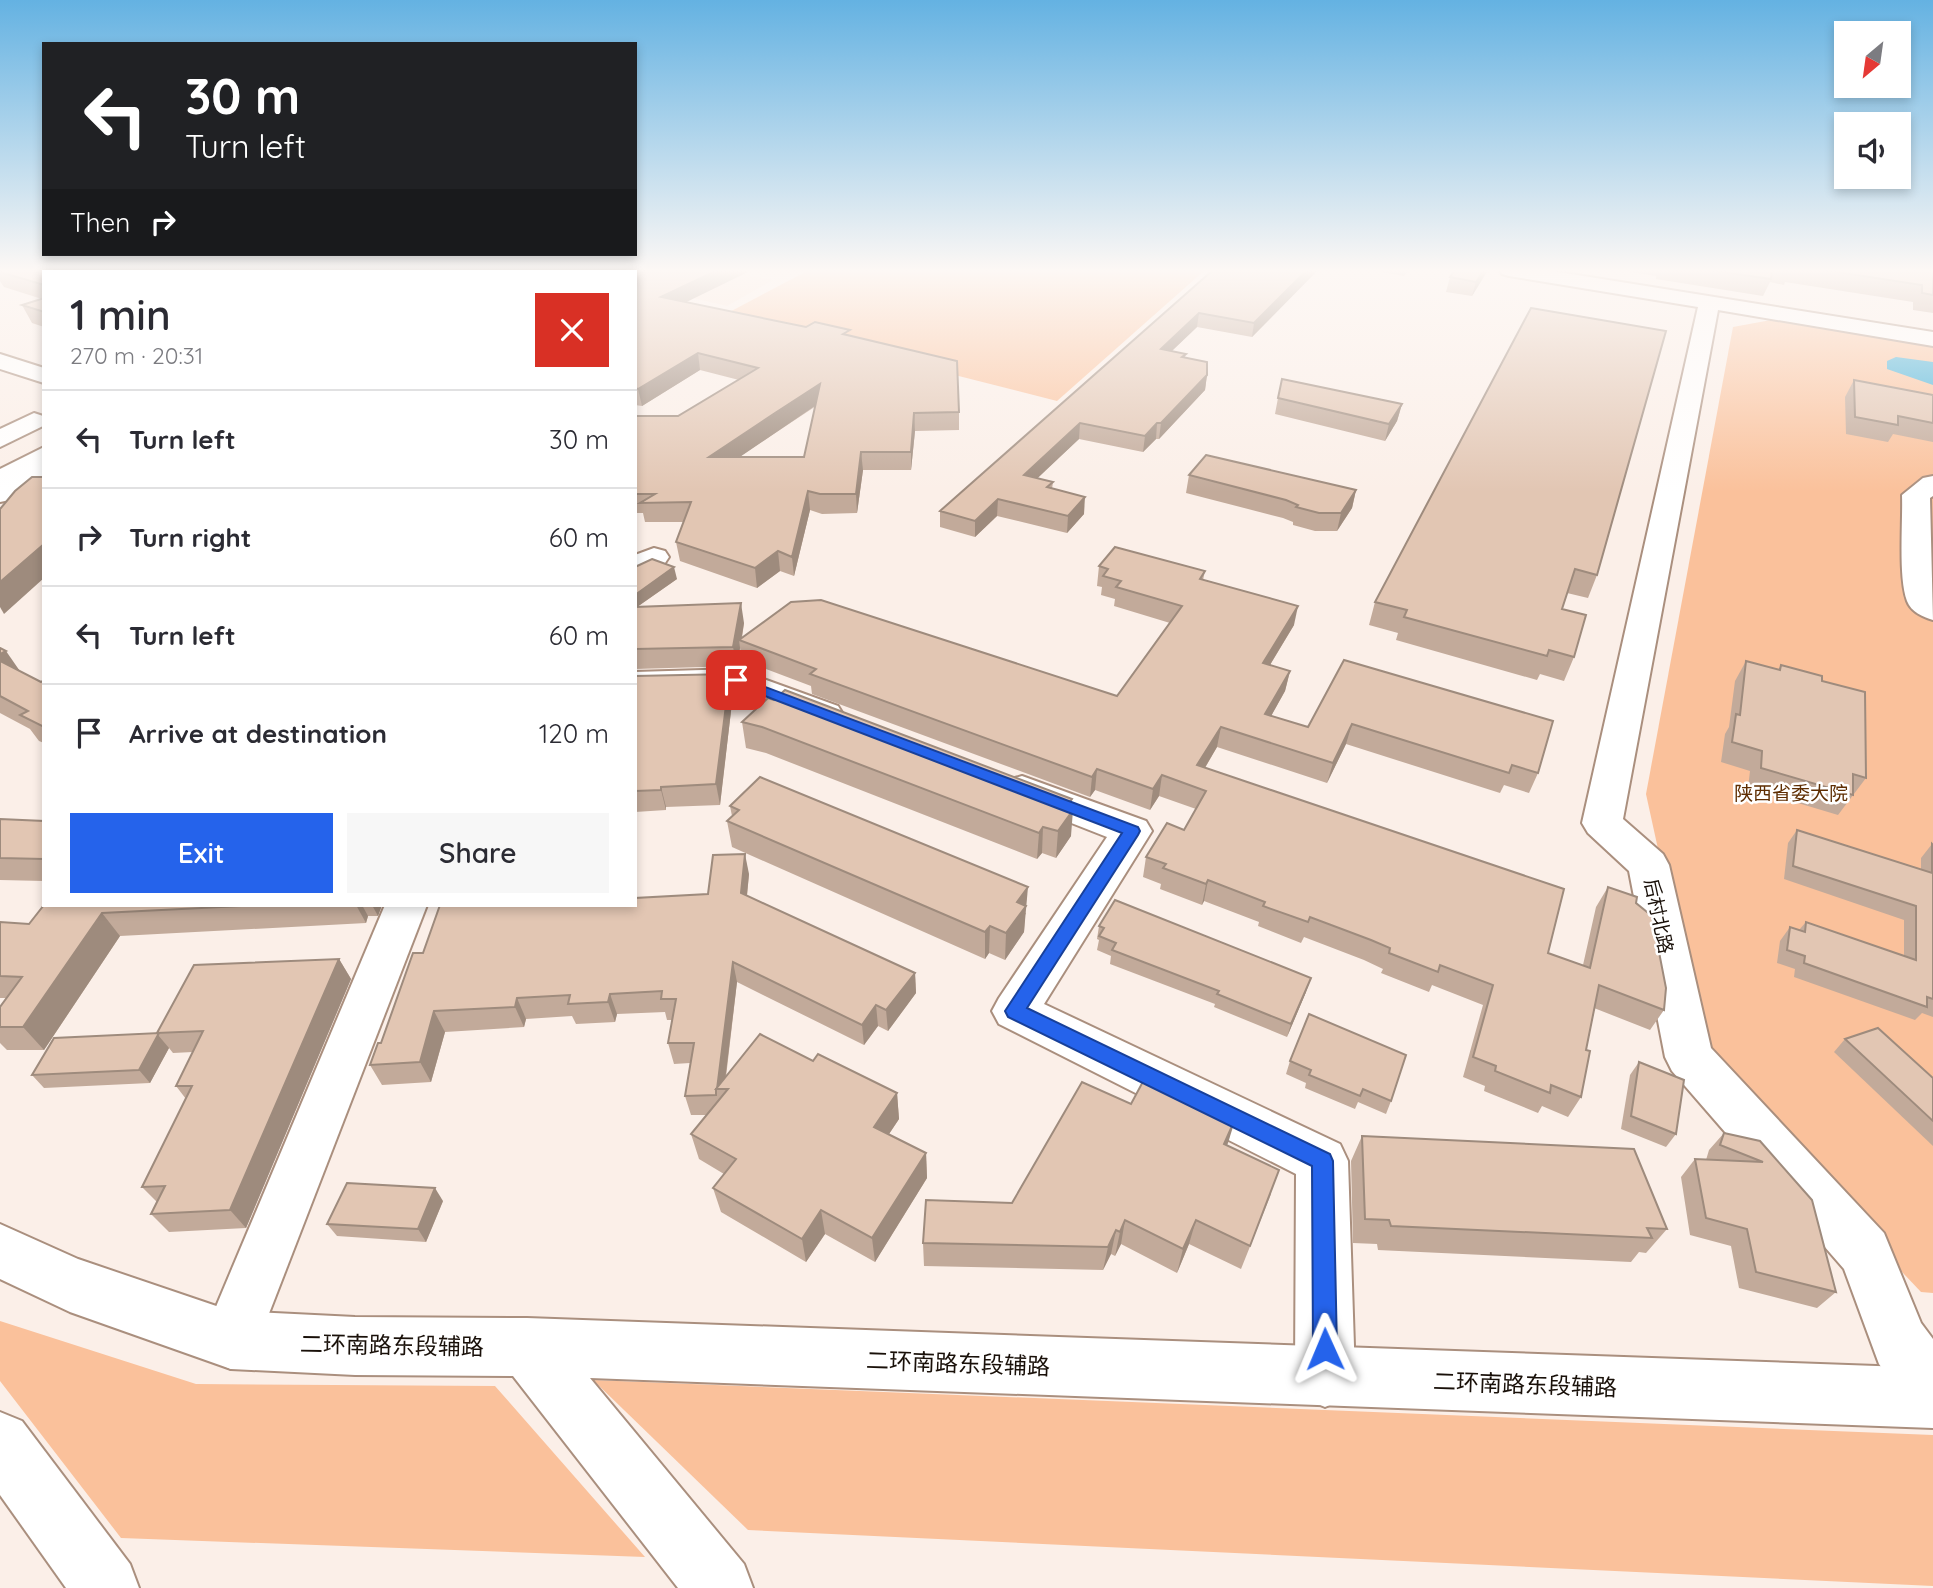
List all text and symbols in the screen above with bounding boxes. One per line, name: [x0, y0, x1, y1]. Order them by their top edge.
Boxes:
north arrow: [1834, 21, 1911, 98]
map controls: [1834, 21, 1911, 189]
text: 30 m: [185, 65, 300, 126]
icon: left: [70, 70, 161, 161]
button: sound: [1834, 112, 1911, 189]
text: Turn left: [185, 126, 306, 166]
icon: right: [144, 203, 182, 241]
text: Then: [70, 206, 130, 239]
text: 1 min: [70, 288, 171, 341]
button: close: [535, 293, 609, 367]
text: 270 m · 20:31: [70, 341, 203, 370]
icon: left: [70, 420, 108, 458]
text: Turn left: [129, 423, 236, 456]
text: 30 m: [549, 423, 609, 456]
icon: right: [70, 518, 108, 556]
text: Turn right: [129, 521, 251, 554]
text: 60 m: [549, 521, 609, 554]
icon: left: [70, 616, 108, 654]
text: Turn left: [129, 619, 236, 652]
text: 60 m: [549, 619, 609, 652]
pin: [706, 650, 766, 710]
icon: arrive: [717, 661, 755, 699]
icon: arrive: [70, 714, 108, 752]
text: Arrive at destination: [129, 717, 387, 750]
text: 120 m: [539, 717, 609, 750]
park label: 陕西省委大院: [1734, 781, 1848, 805]
button: Exit: [70, 813, 333, 893]
button: Share: [347, 813, 609, 893]
street label: 后村北路: [1639, 876, 1679, 956]
position arrow: [1288, 1312, 1362, 1386]
street label: 二环南路东段辅路: [300, 1329, 484, 1361]
street label: 二环南路东段辅路: [866, 1345, 1050, 1381]
street label: 二环南路东段辅路: [1433, 1366, 1617, 1402]

